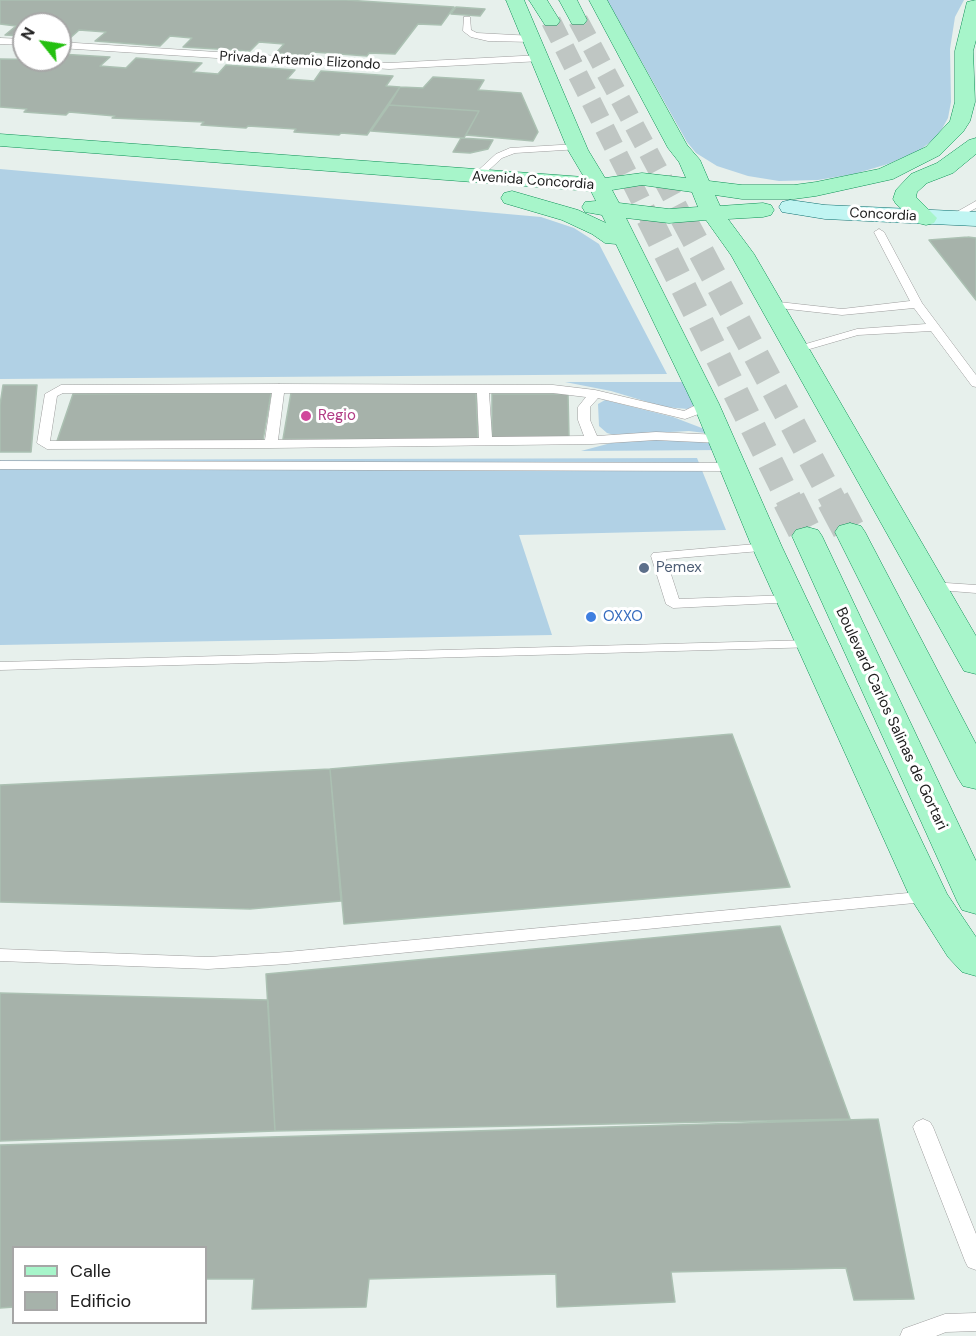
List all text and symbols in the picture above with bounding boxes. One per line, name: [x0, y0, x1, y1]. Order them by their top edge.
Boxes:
north arrow: [12, 12, 72, 72]
text: N: [16, 23, 40, 44]
street label: Privada Artemio Elizondo: [219, 48, 381, 74]
street label: Avenida Concordia: [471, 168, 595, 194]
street label: Concordia: [849, 205, 917, 225]
place label: Regio: [318, 407, 356, 425]
marker: Regio: [299, 409, 313, 423]
place label: Pemex: [656, 559, 702, 577]
marker: Pemex: [637, 561, 651, 575]
street label: Boulevard Carlos Salinas de Gortari: [831, 605, 951, 833]
place label: OXXO: [603, 608, 643, 626]
marker: OXXO: [584, 610, 598, 624]
legend: [12, 1246, 207, 1324]
text: Calle: [70, 1259, 111, 1283]
text: Edificio: [70, 1289, 131, 1313]

